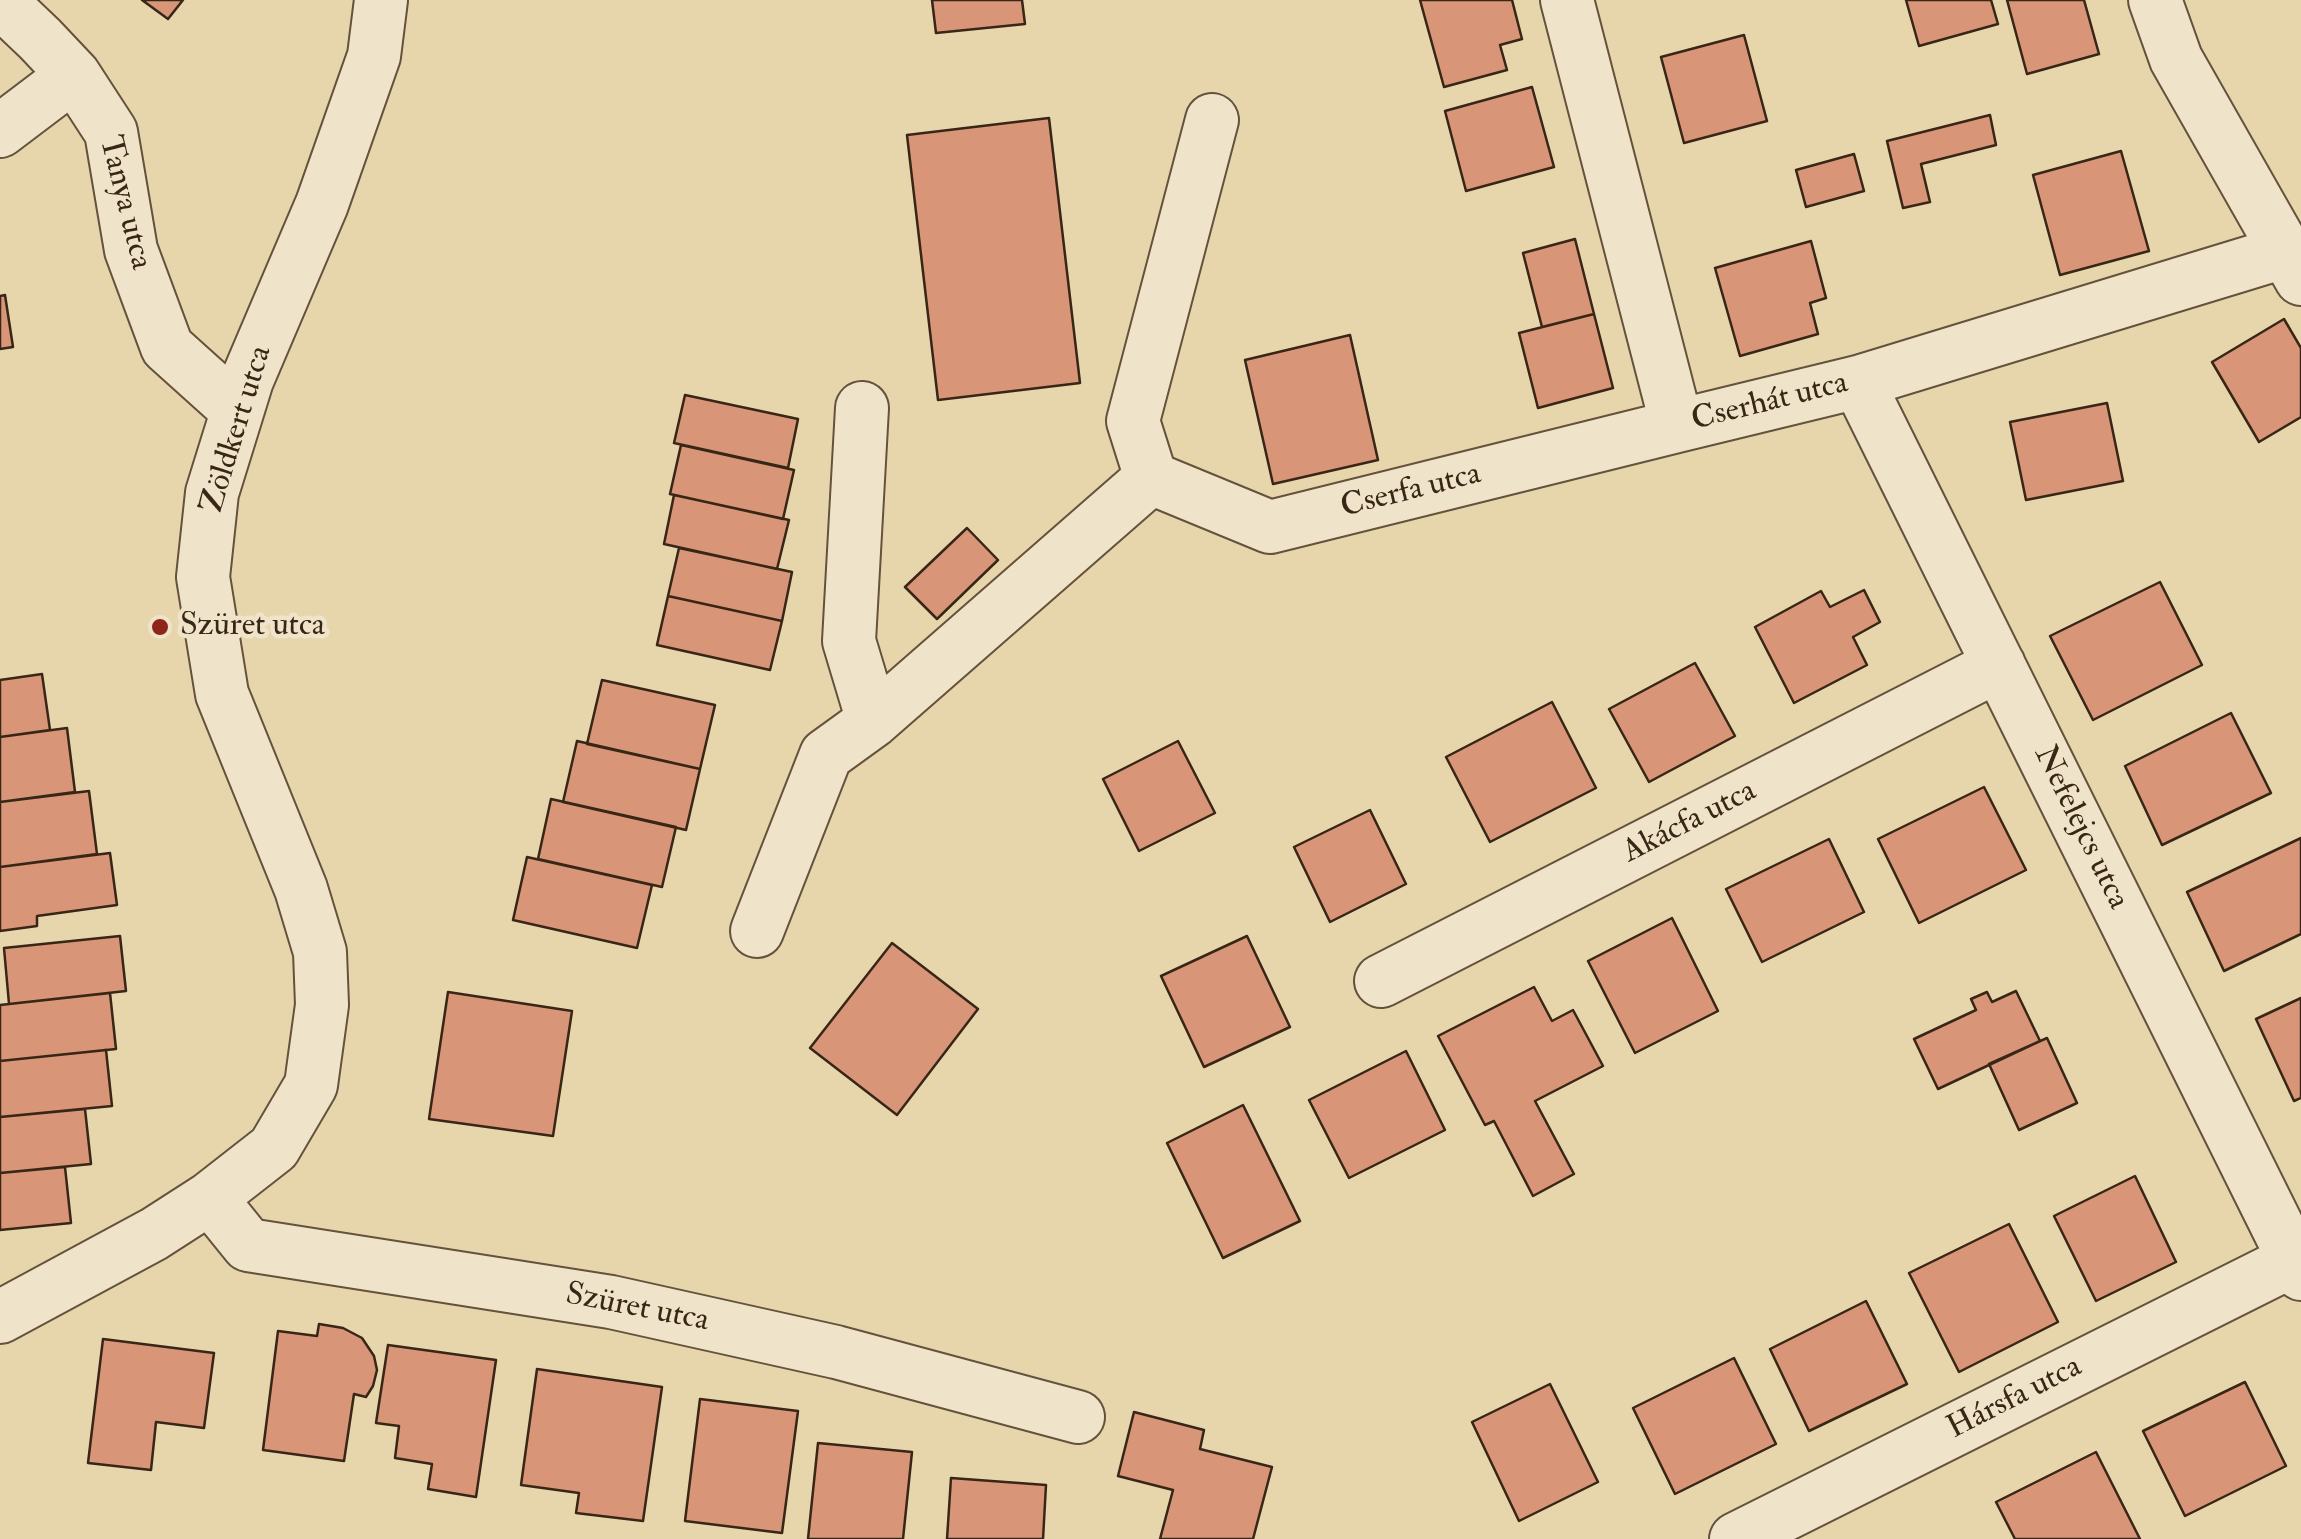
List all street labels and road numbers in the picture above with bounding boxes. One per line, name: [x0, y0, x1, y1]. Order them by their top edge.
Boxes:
street label: Tanya utca: [89, 132, 159, 274]
street label: Zöldkert utca: [194, 342, 282, 518]
street label: Cserhát utca: [1688, 365, 1852, 441]
street label: Cserfa utca: [1337, 456, 1485, 528]
street label: Nefelejcs utca: [2024, 740, 2136, 916]
street label: Akácfa utca: [1617, 773, 1763, 873]
street label: Szüret utca: [562, 1276, 712, 1342]
street label: Hársfa utca: [1942, 1349, 2088, 1449]

